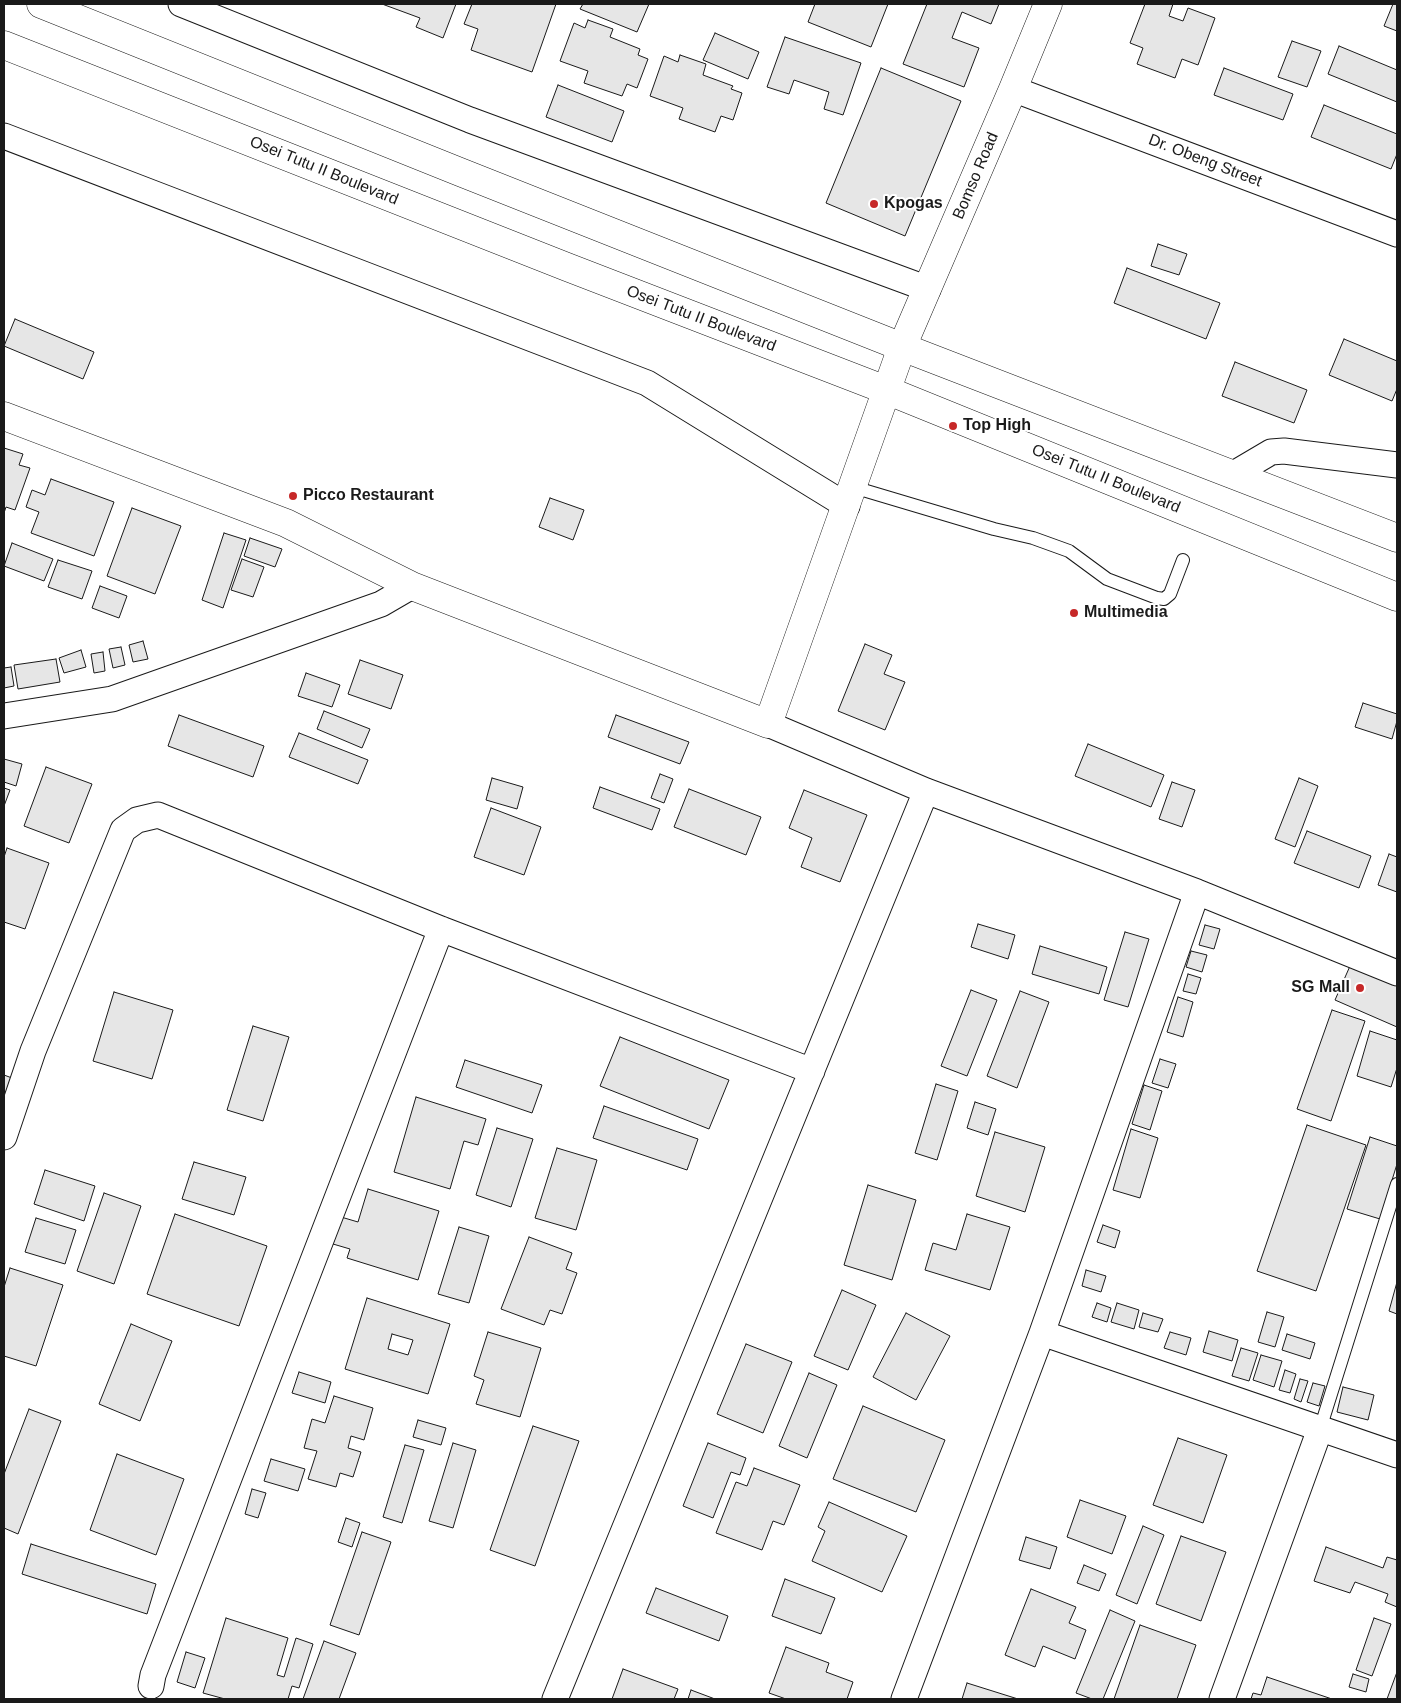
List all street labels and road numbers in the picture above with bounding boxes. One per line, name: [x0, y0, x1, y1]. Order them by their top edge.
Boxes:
street label: Bomso Road: [949, 130, 1003, 222]
street label: Dr. Obeng Street: [1146, 131, 1264, 191]
street label: Osei Tutu II Boulevard: [247, 132, 401, 210]
street label: Osei Tutu II Boulevard: [624, 282, 778, 356]
street label: Osei Tutu II Boulevard: [1029, 440, 1183, 518]

